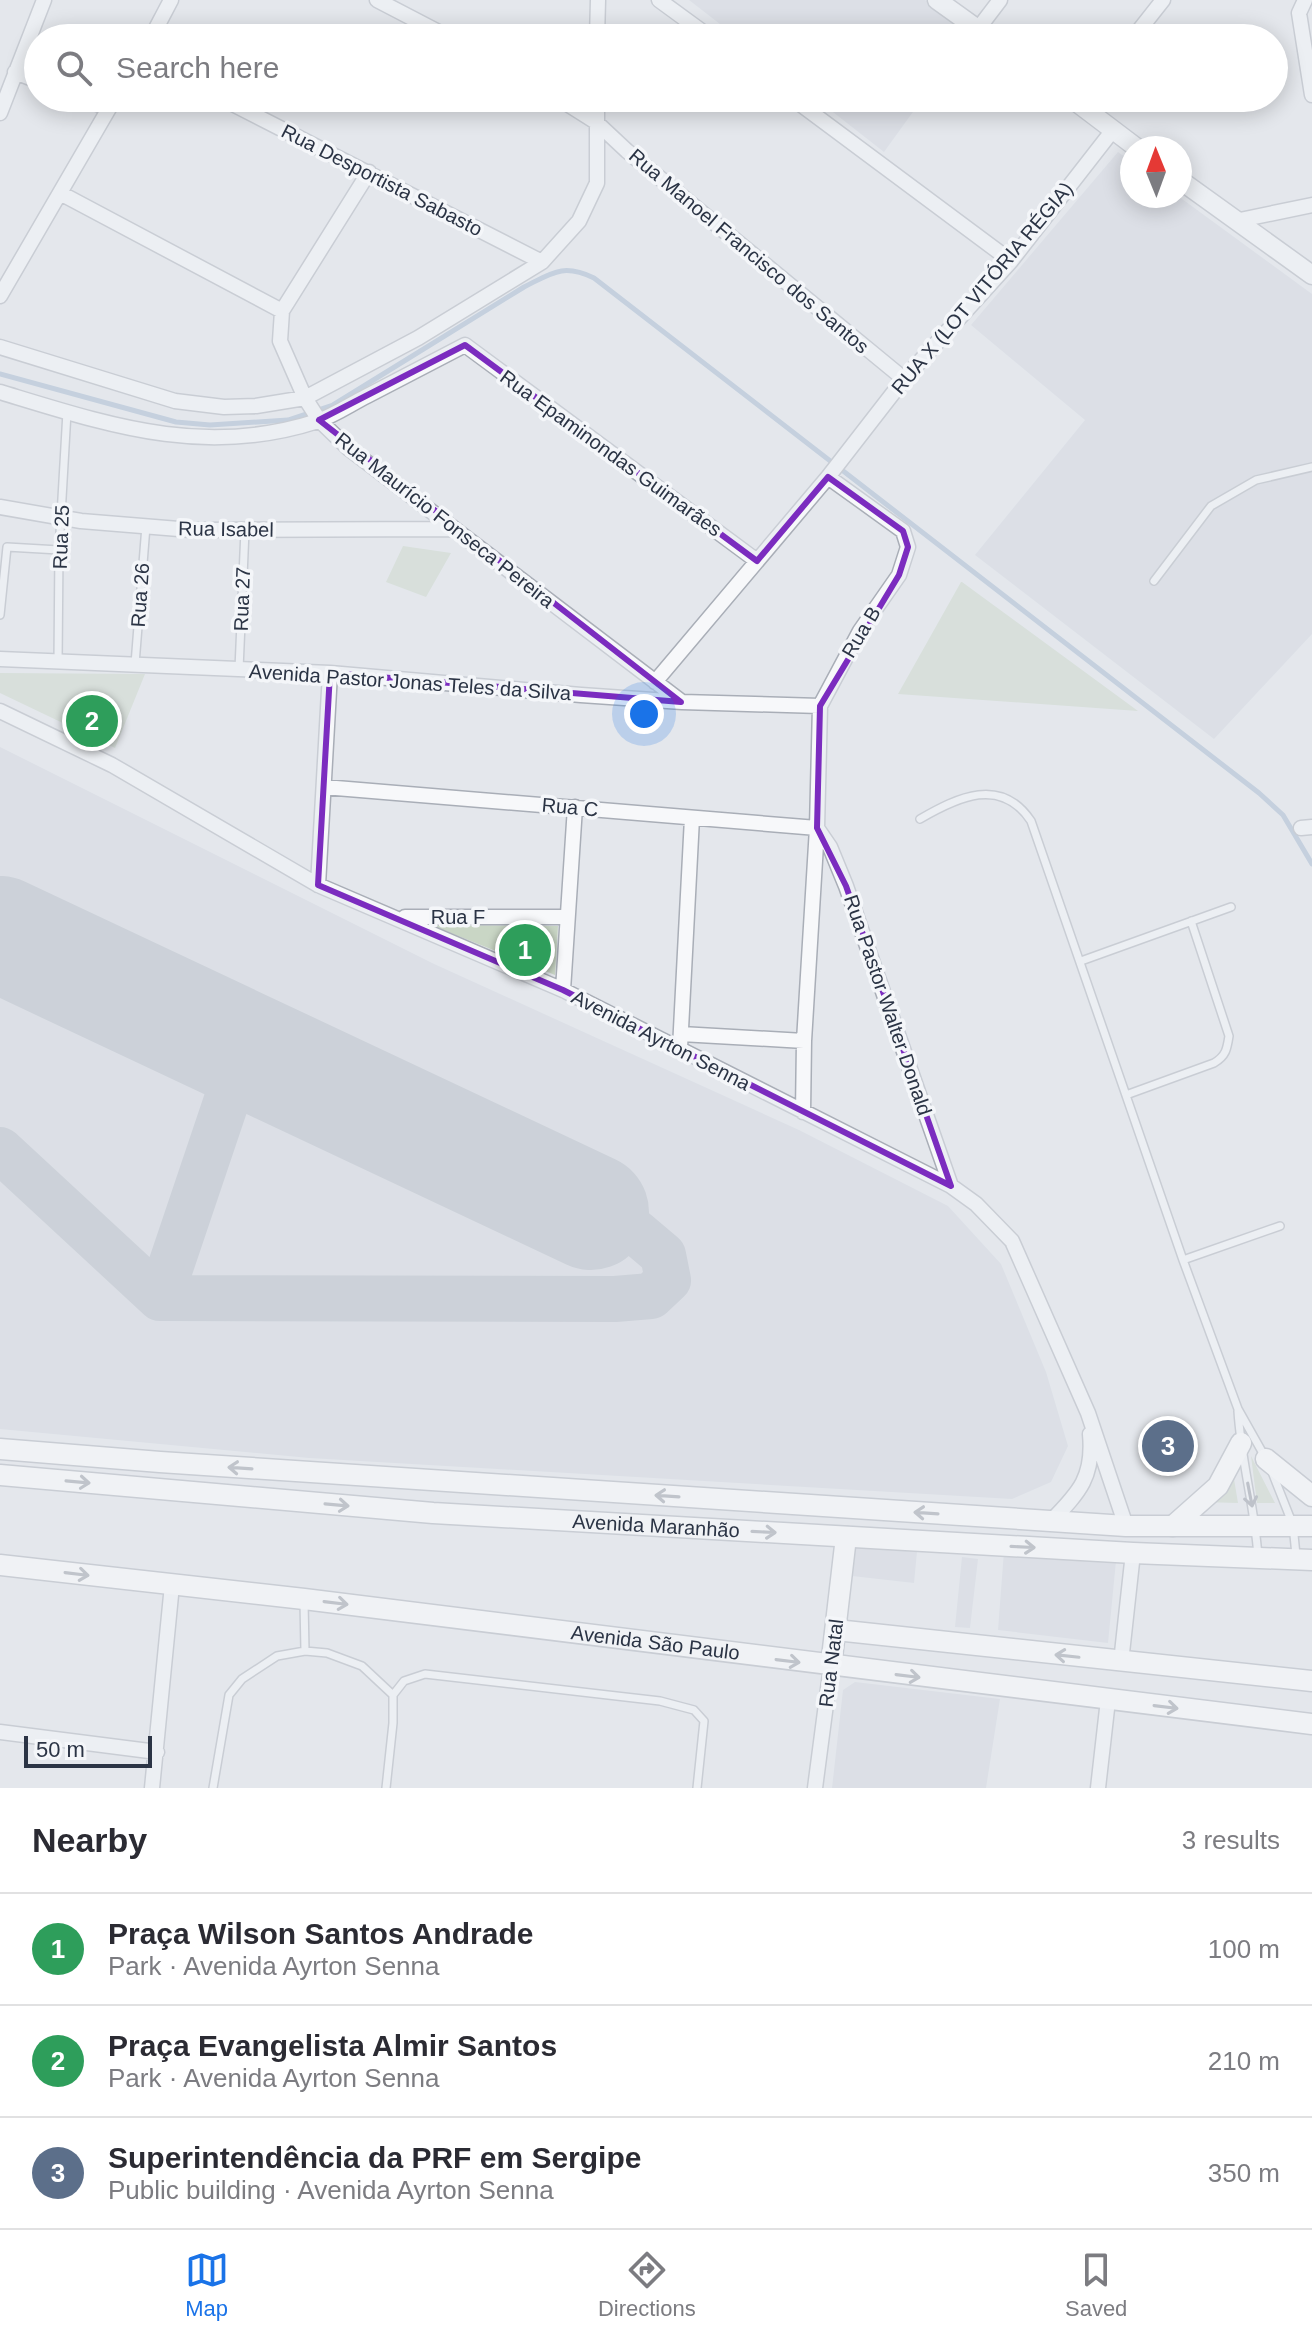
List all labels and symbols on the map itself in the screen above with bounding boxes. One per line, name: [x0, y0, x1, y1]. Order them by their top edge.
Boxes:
street label: Rua Desportista Sabasto: [278, 120, 486, 240]
north arrow: [1120, 136, 1192, 208]
street label: Rua Manoel Francisco dos Santos: [625, 144, 873, 358]
street label: RUA X (LOT VITÓRIA RÉGIA): [887, 178, 1077, 398]
street label: Rua Epaminondas Guimarães: [496, 365, 726, 541]
street label: Rua Maurício Fonseca Pereira: [331, 428, 559, 613]
street label: Rua 25: [49, 504, 73, 570]
street label: Rua Isabel: [178, 517, 274, 541]
street label: Rua 26: [127, 562, 153, 628]
street label: Rua 27: [230, 566, 254, 632]
street label: Rua B: [837, 603, 885, 661]
street label: Avenida Pastor Jonas Teles da Silva: [248, 660, 573, 704]
pin: 2: [66, 691, 118, 751]
your location: [624, 694, 664, 734]
street label: Rua C: [541, 794, 599, 820]
street label: Rua Pastor Walter Donald: [840, 892, 936, 1118]
street label: Rua F: [431, 906, 485, 928]
pin: 1: [499, 920, 551, 980]
street label: Avenida Ayrton Senna: [568, 985, 755, 1095]
pin: 3: [1142, 1416, 1194, 1476]
one-way arrow: [227, 1460, 254, 1475]
one-way arrow: [64, 1475, 91, 1490]
one-way arrow: [1244, 1481, 1259, 1507]
one-way arrow: [654, 1488, 681, 1503]
one-way arrow: [323, 1497, 350, 1512]
one-way arrow: [913, 1505, 940, 1520]
street label: Avenida Maranhão: [572, 1510, 740, 1542]
one-way arrow: [750, 1525, 777, 1540]
one-way arrow: [1009, 1540, 1036, 1555]
one-way arrow: [64, 1566, 90, 1581]
one-way arrow: [322, 1596, 349, 1611]
street label: Rua Natal: [815, 1618, 847, 1708]
street label: Avenida São Paulo: [570, 1621, 741, 1664]
one-way arrow: [1054, 1648, 1081, 1663]
one-way arrow: [775, 1654, 800, 1669]
one-way arrow: [895, 1669, 920, 1684]
one-way arrow: [1153, 1700, 1178, 1715]
scale bar: [24, 1732, 152, 1768]

